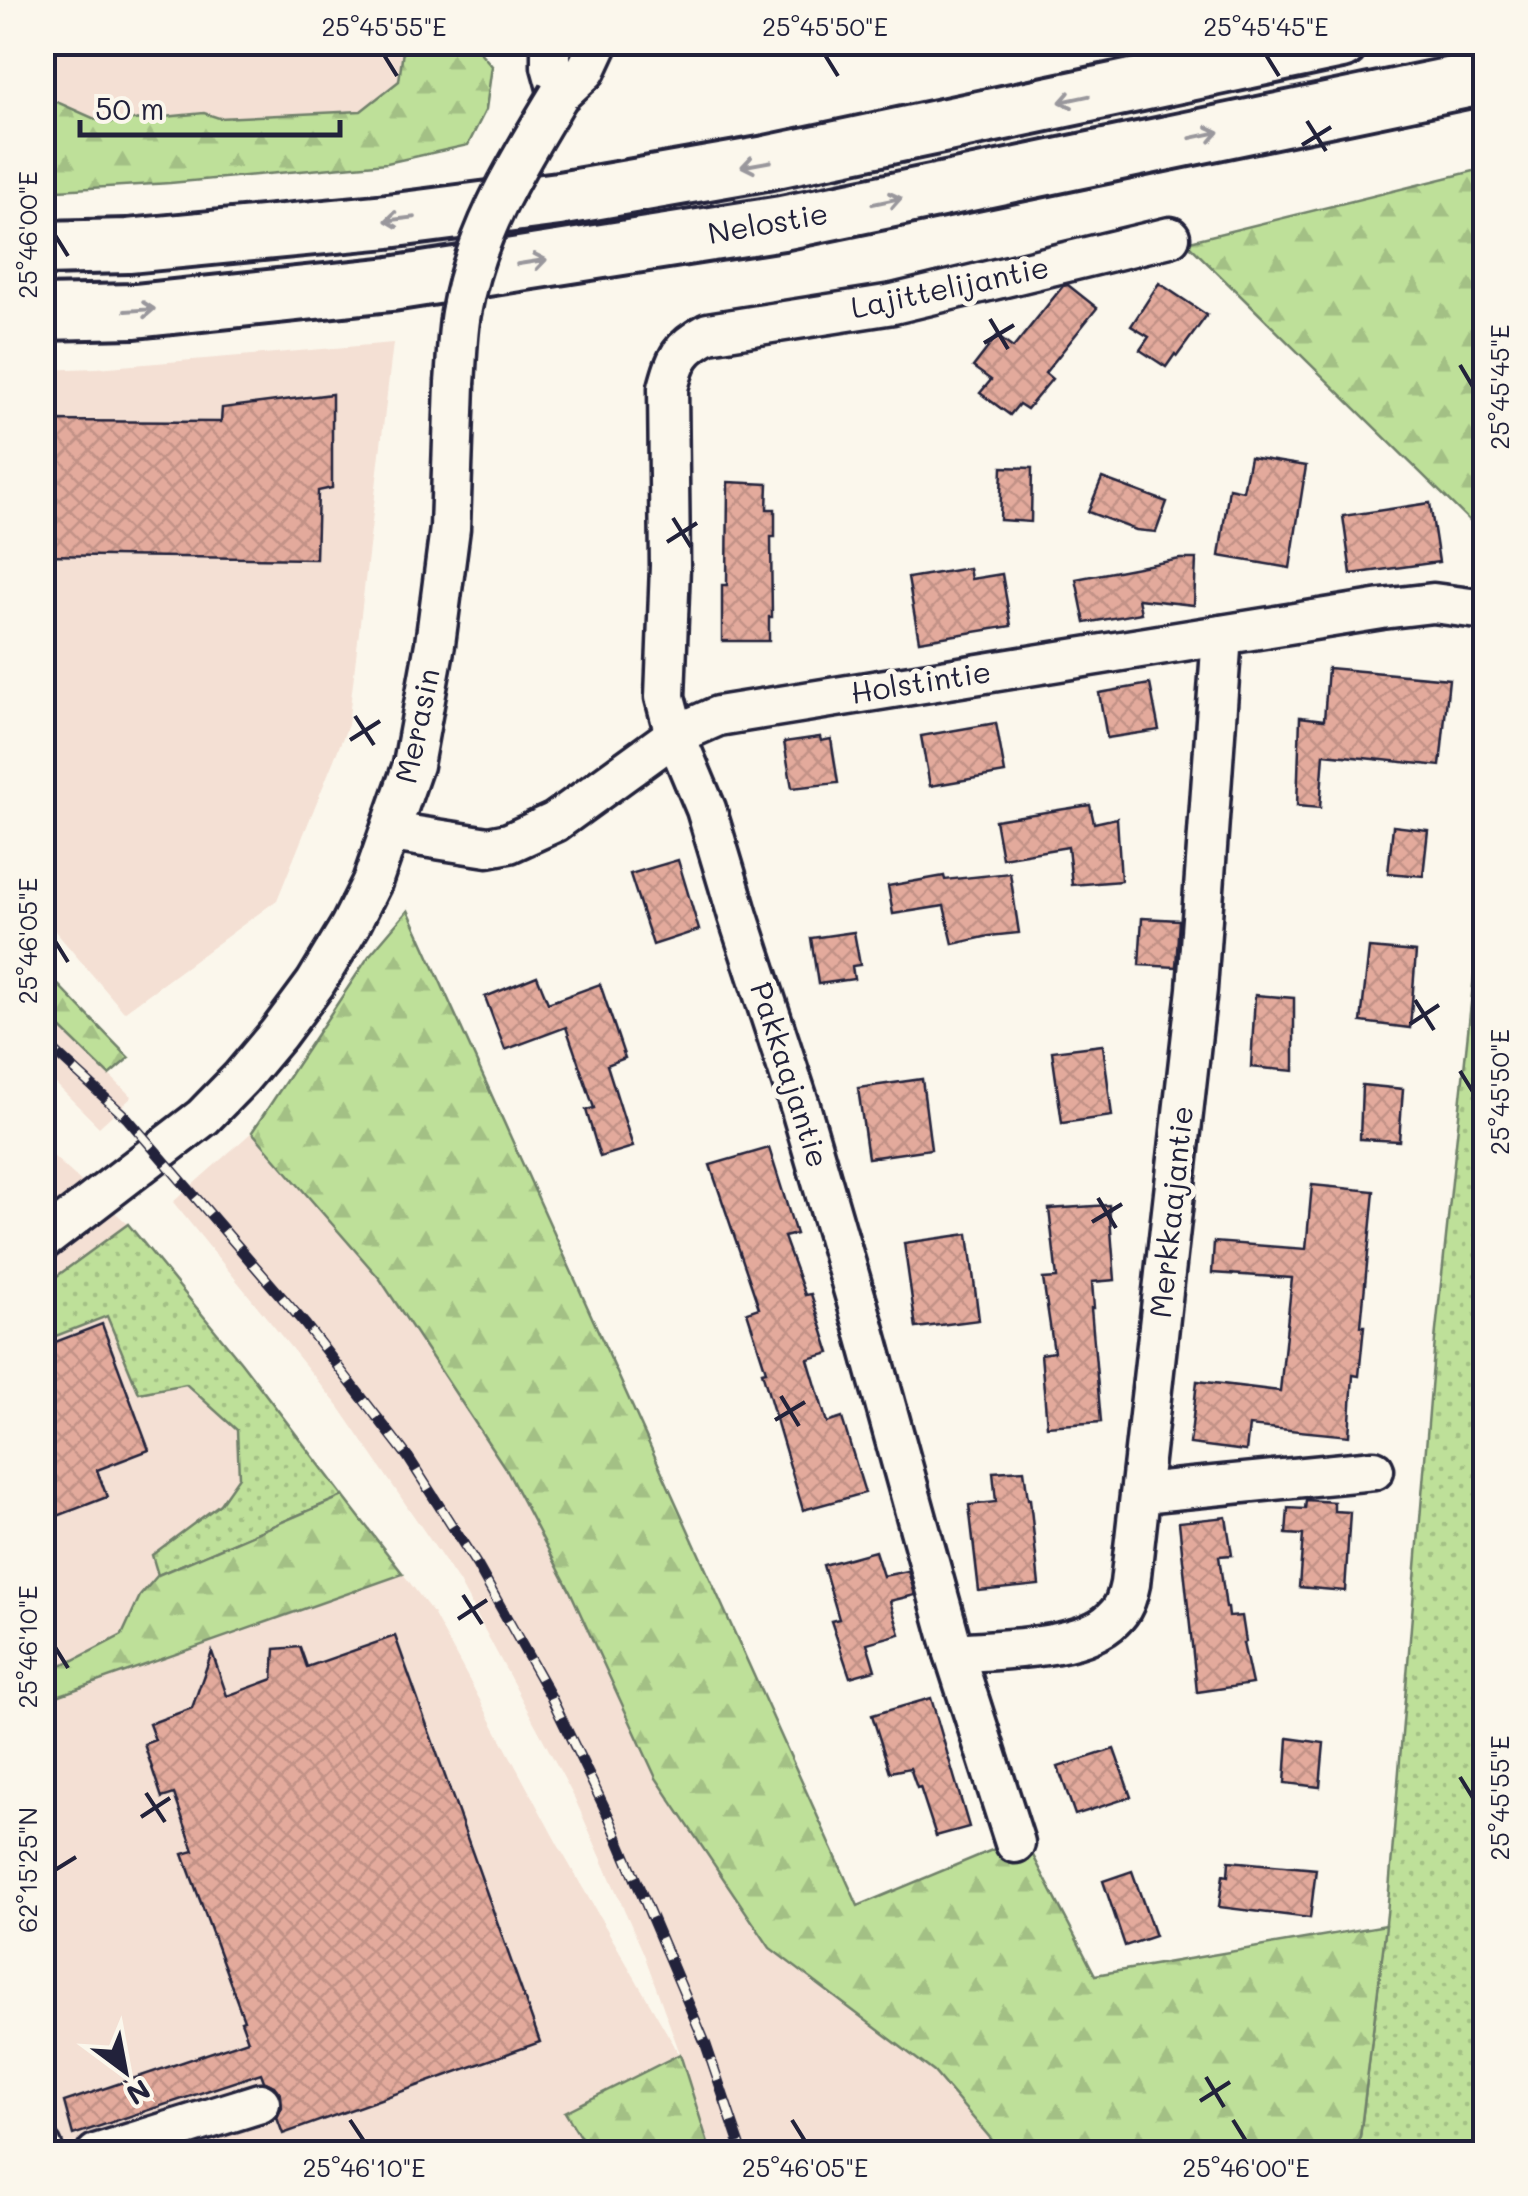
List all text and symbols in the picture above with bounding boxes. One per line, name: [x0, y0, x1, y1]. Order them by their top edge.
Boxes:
text: 25°45'55"E: [321, 10, 447, 42]
text: 25°45'50"E: [762, 10, 888, 42]
text: 25°45'45"E: [1203, 10, 1329, 42]
scale bar: [80, 75, 340, 137]
text: 50 m: [95, 88, 165, 128]
one-way arrow: [1059, 90, 1091, 109]
one-way arrow: [1188, 125, 1220, 144]
one-way arrow: [740, 156, 772, 175]
text: 25°46'00"E: [11, 171, 43, 299]
one-way arrow: [870, 191, 902, 210]
street label: Nelostie: [704, 192, 831, 252]
one-way arrow: [384, 210, 416, 229]
street label: Lajittelijantie: [847, 246, 1052, 327]
one-way arrow: [515, 252, 548, 271]
one-way arrow: [123, 300, 155, 319]
text: 25°45'45"E: [1483, 324, 1515, 450]
street label: Holstintie: [848, 650, 994, 712]
street label: Merasin: [384, 664, 448, 787]
text: 25°46'05"E: [11, 878, 43, 1004]
street label: Pakkaajantie: [742, 977, 840, 1172]
text: 25°45'50"E: [1483, 1029, 1515, 1155]
street label: Merkkaajantie: [1139, 1104, 1201, 1320]
text: 25°46'10"E: [11, 1585, 43, 1709]
text: 25°45'55"E: [1483, 1735, 1515, 1861]
text: 62°15'25"N: [11, 1807, 43, 1933]
north arrow: [75, 2021, 175, 2121]
text: N: [120, 2072, 157, 2114]
text: 25°46'10"E: [302, 2151, 426, 2183]
text: 25°46'05"E: [742, 2151, 868, 2183]
text: 25°46'00"E: [1182, 2151, 1310, 2183]

